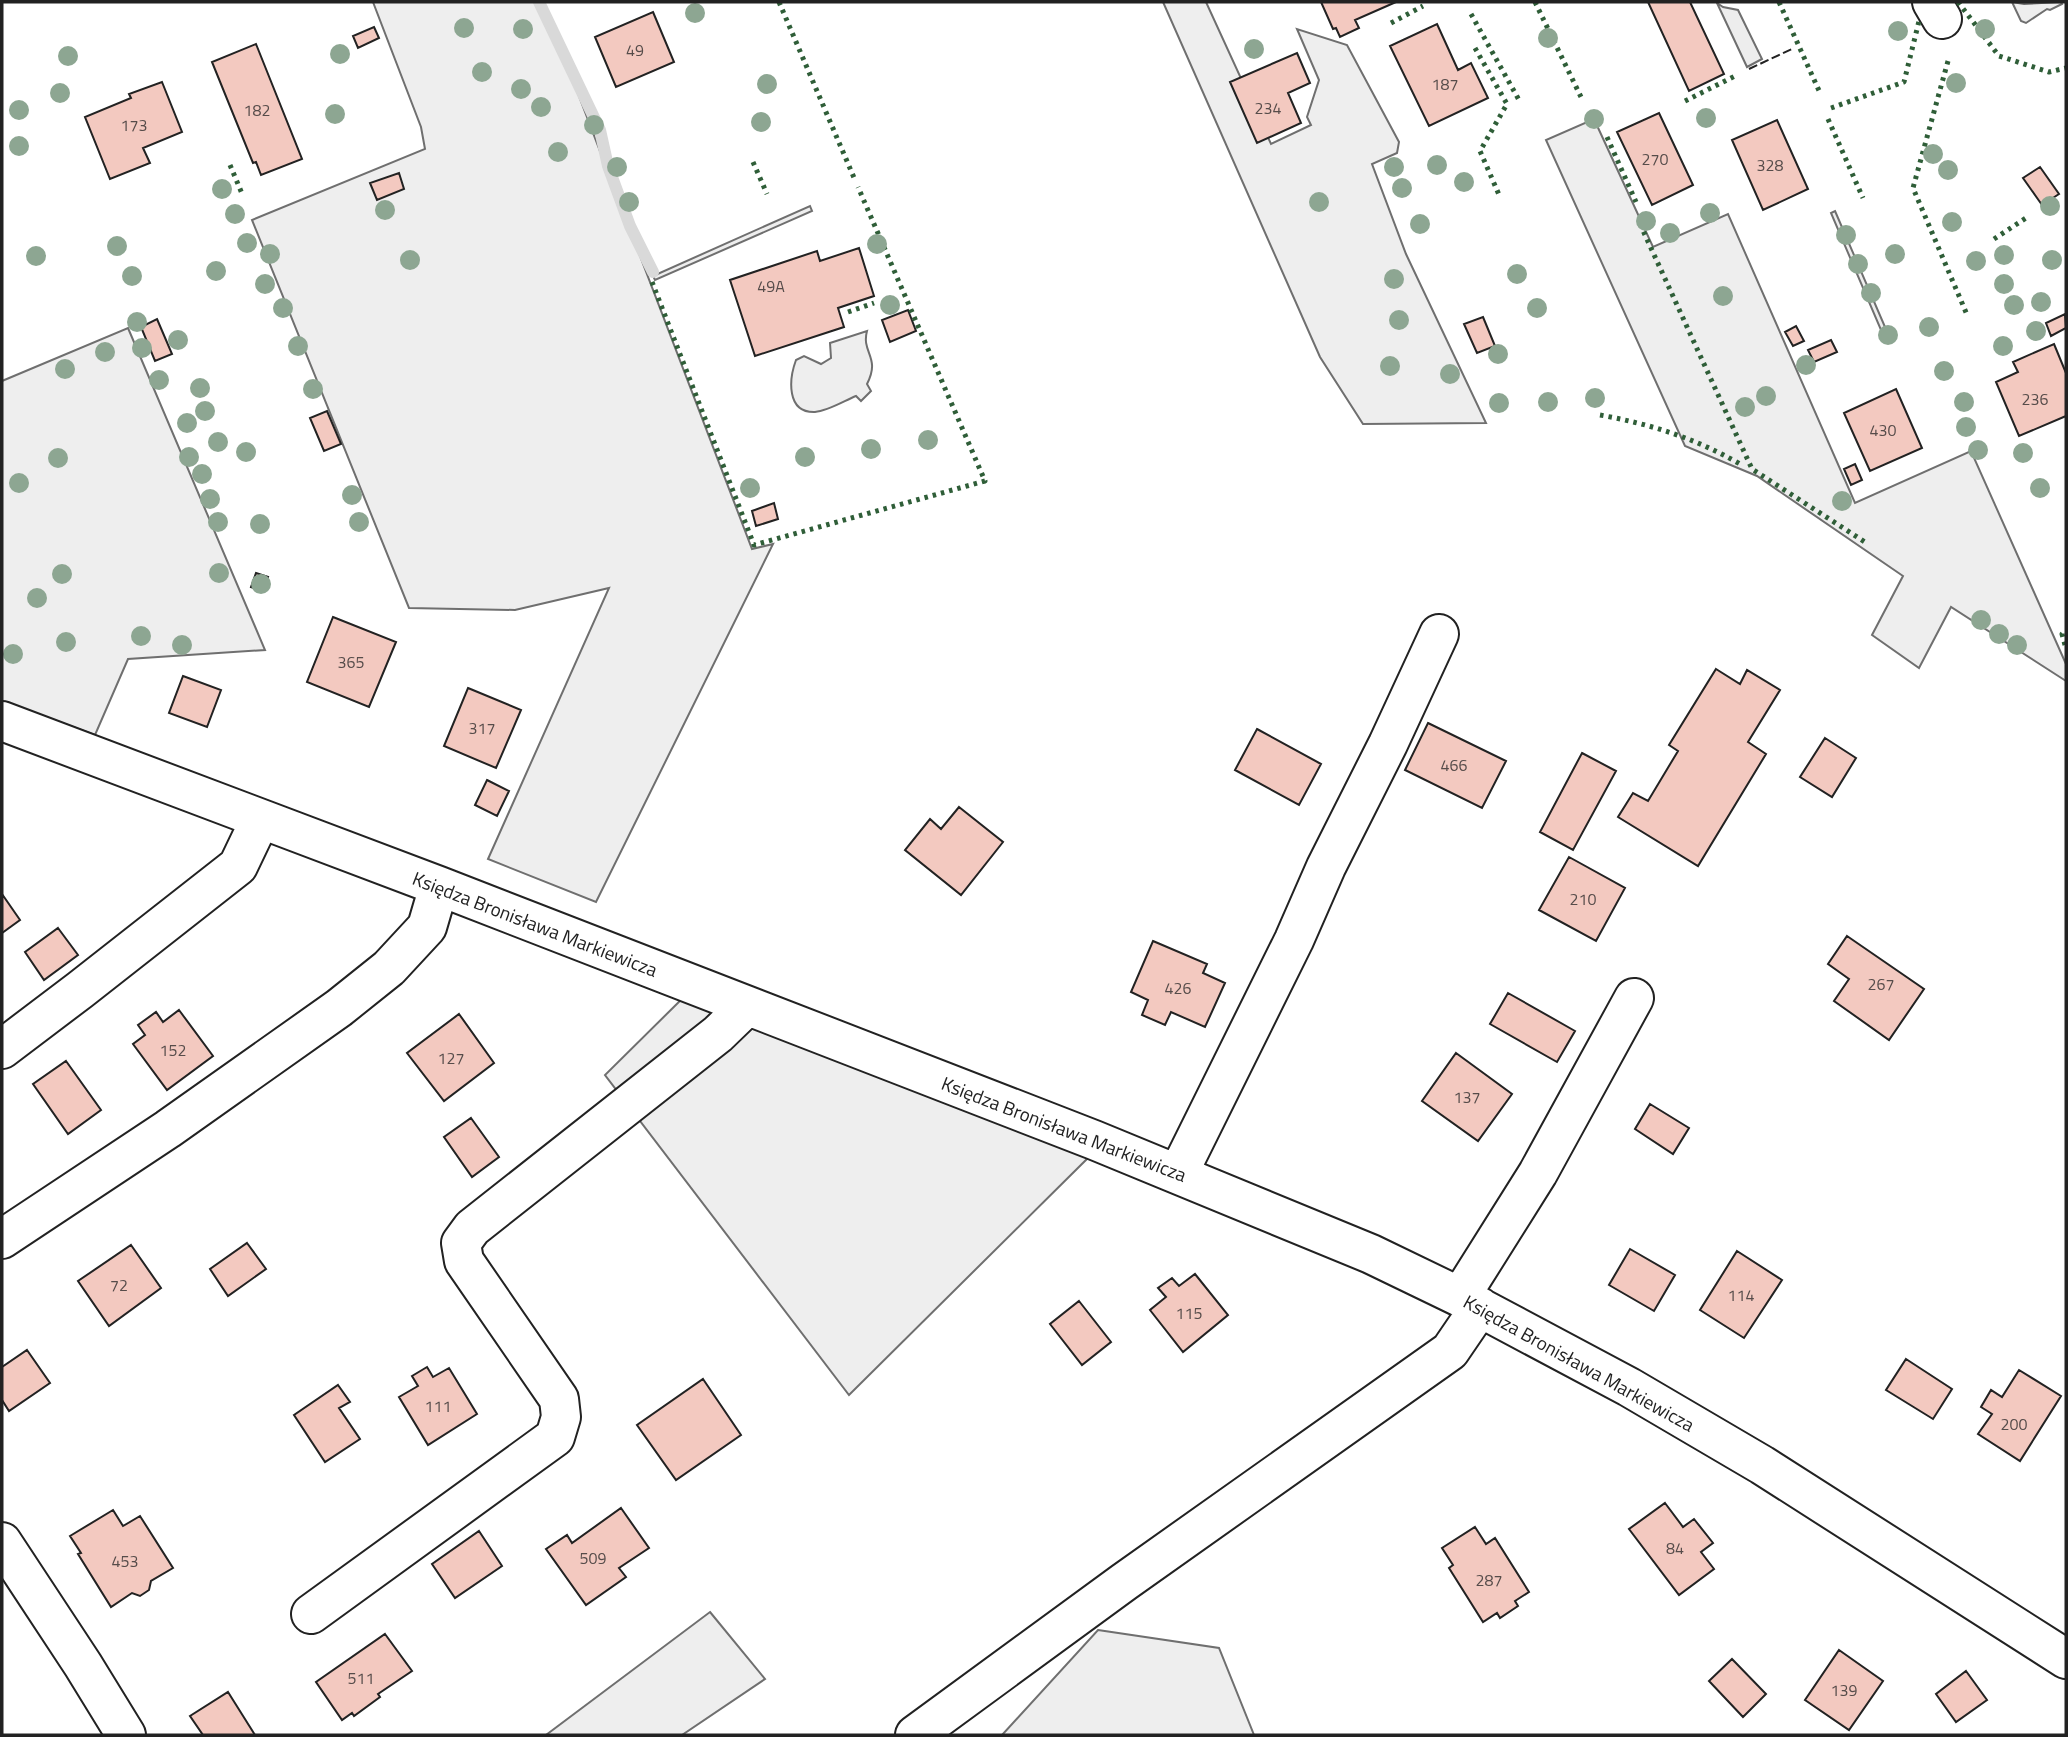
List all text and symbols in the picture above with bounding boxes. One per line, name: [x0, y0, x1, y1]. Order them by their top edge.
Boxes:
house number: 49: [626, 38, 644, 62]
house number: 187: [1432, 72, 1458, 96]
house number: 234: [1255, 96, 1281, 120]
house number: 182: [244, 98, 270, 122]
house number: 173: [121, 113, 147, 137]
house number: 270: [1642, 147, 1668, 171]
house number: 328: [1757, 153, 1783, 177]
house number: 49A: [757, 274, 785, 298]
house number: 236: [2022, 387, 2048, 411]
house number: 430: [1870, 418, 1896, 442]
house number: 365: [338, 650, 364, 674]
house number: 317: [469, 716, 495, 740]
house number: 466: [1441, 753, 1467, 777]
street label: Księdza Bronisława Markiewicza: [408, 863, 662, 984]
house number: 210: [1570, 887, 1596, 911]
house number: 267: [1868, 972, 1894, 996]
house number: 426: [1165, 976, 1191, 1000]
house number: 152: [160, 1038, 186, 1062]
house number: 127: [438, 1046, 464, 1070]
street label: Księdza Bronisława Markiewicza: [937, 1068, 1191, 1189]
house number: 137: [1454, 1085, 1480, 1109]
house number: 72: [110, 1273, 128, 1297]
house number: 114: [1728, 1283, 1754, 1307]
street label: Księdza Bronisława Markiewicza: [1458, 1287, 1701, 1439]
house number: 115: [1176, 1301, 1202, 1325]
house number: 111: [425, 1394, 451, 1418]
house number: 200: [2001, 1412, 2027, 1436]
house number: 84: [1666, 1536, 1684, 1560]
house number: 509: [580, 1546, 606, 1570]
house number: 453: [112, 1549, 138, 1573]
house number: 287: [1476, 1568, 1502, 1592]
house number: 511: [348, 1666, 374, 1690]
house number: 139: [1831, 1678, 1857, 1702]

